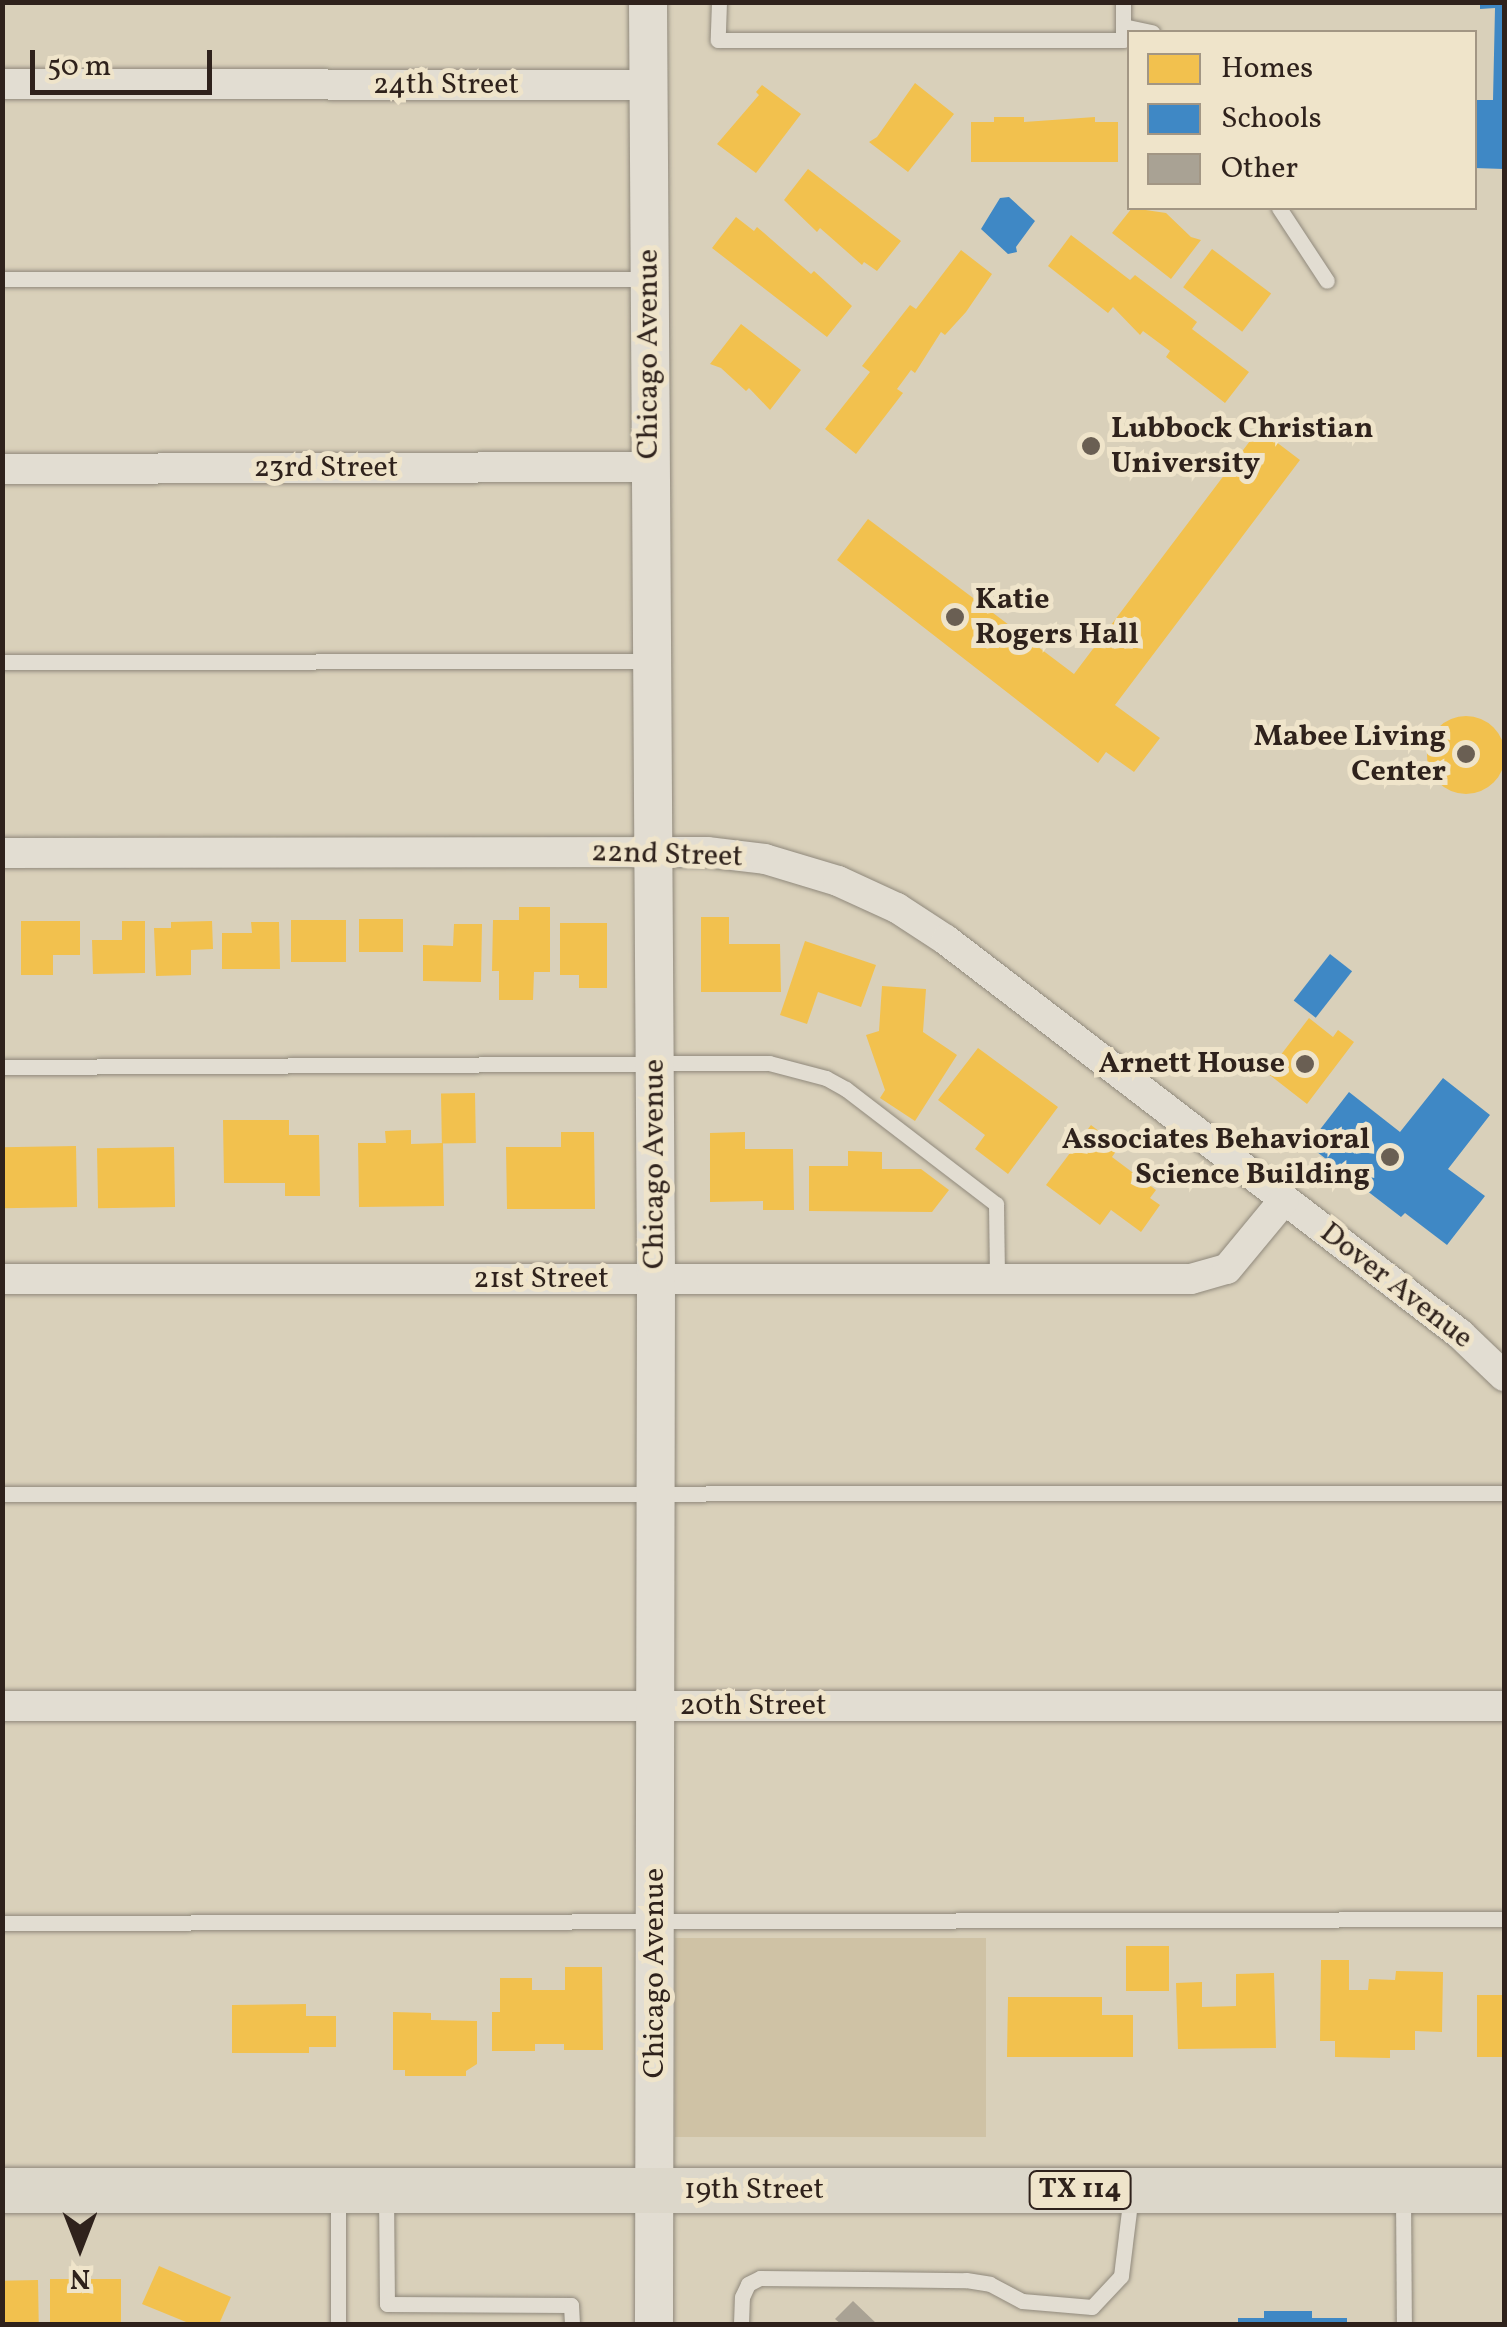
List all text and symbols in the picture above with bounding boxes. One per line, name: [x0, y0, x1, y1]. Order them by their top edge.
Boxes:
scale bar: [35, 30, 218, 92]
legend: [1127, 30, 1477, 210]
text: 50 m: [47, 46, 111, 88]
text: Homes: [1221, 48, 1313, 90]
street label: 24th Street: [373, 67, 519, 103]
text: Schools: [1221, 98, 1322, 140]
text: Other: [1221, 148, 1298, 190]
street label: Chicago Avenue: [631, 249, 667, 459]
place label: Lubbock Christian University: [1111, 411, 1373, 482]
marker: Lubbock Christian University: [1080, 435, 1102, 457]
street label: 23rd Street: [254, 450, 398, 486]
place label: Katie Rogers Hall: [975, 582, 1139, 652]
marker: Katie Rogers Hall: [944, 606, 966, 628]
place label: Mabee Living Center: [1254, 719, 1446, 790]
marker: Mabee Living Center: [1455, 743, 1477, 765]
street label: 22nd Street: [591, 834, 743, 876]
place label: Arnett House: [1099, 1046, 1285, 1082]
marker: Arnett House: [1294, 1053, 1316, 1075]
street label: Chicago Avenue: [637, 1059, 673, 1269]
place label: Associates Behavioral Science Building: [1062, 1122, 1370, 1192]
marker: Associates Behavioral Science Building: [1379, 1146, 1401, 1168]
street label: Dover Avenue: [1312, 1215, 1480, 1357]
street label: 21st Street: [473, 1261, 609, 1297]
street label: 20th Street: [680, 1688, 826, 1724]
street label: Chicago Avenue: [637, 1868, 673, 2078]
road number: TX 114: [1028, 2167, 1132, 2213]
street label: 19th Street: [684, 2172, 824, 2208]
north arrow: [30, 2197, 130, 2297]
text: N: [70, 2258, 90, 2297]

